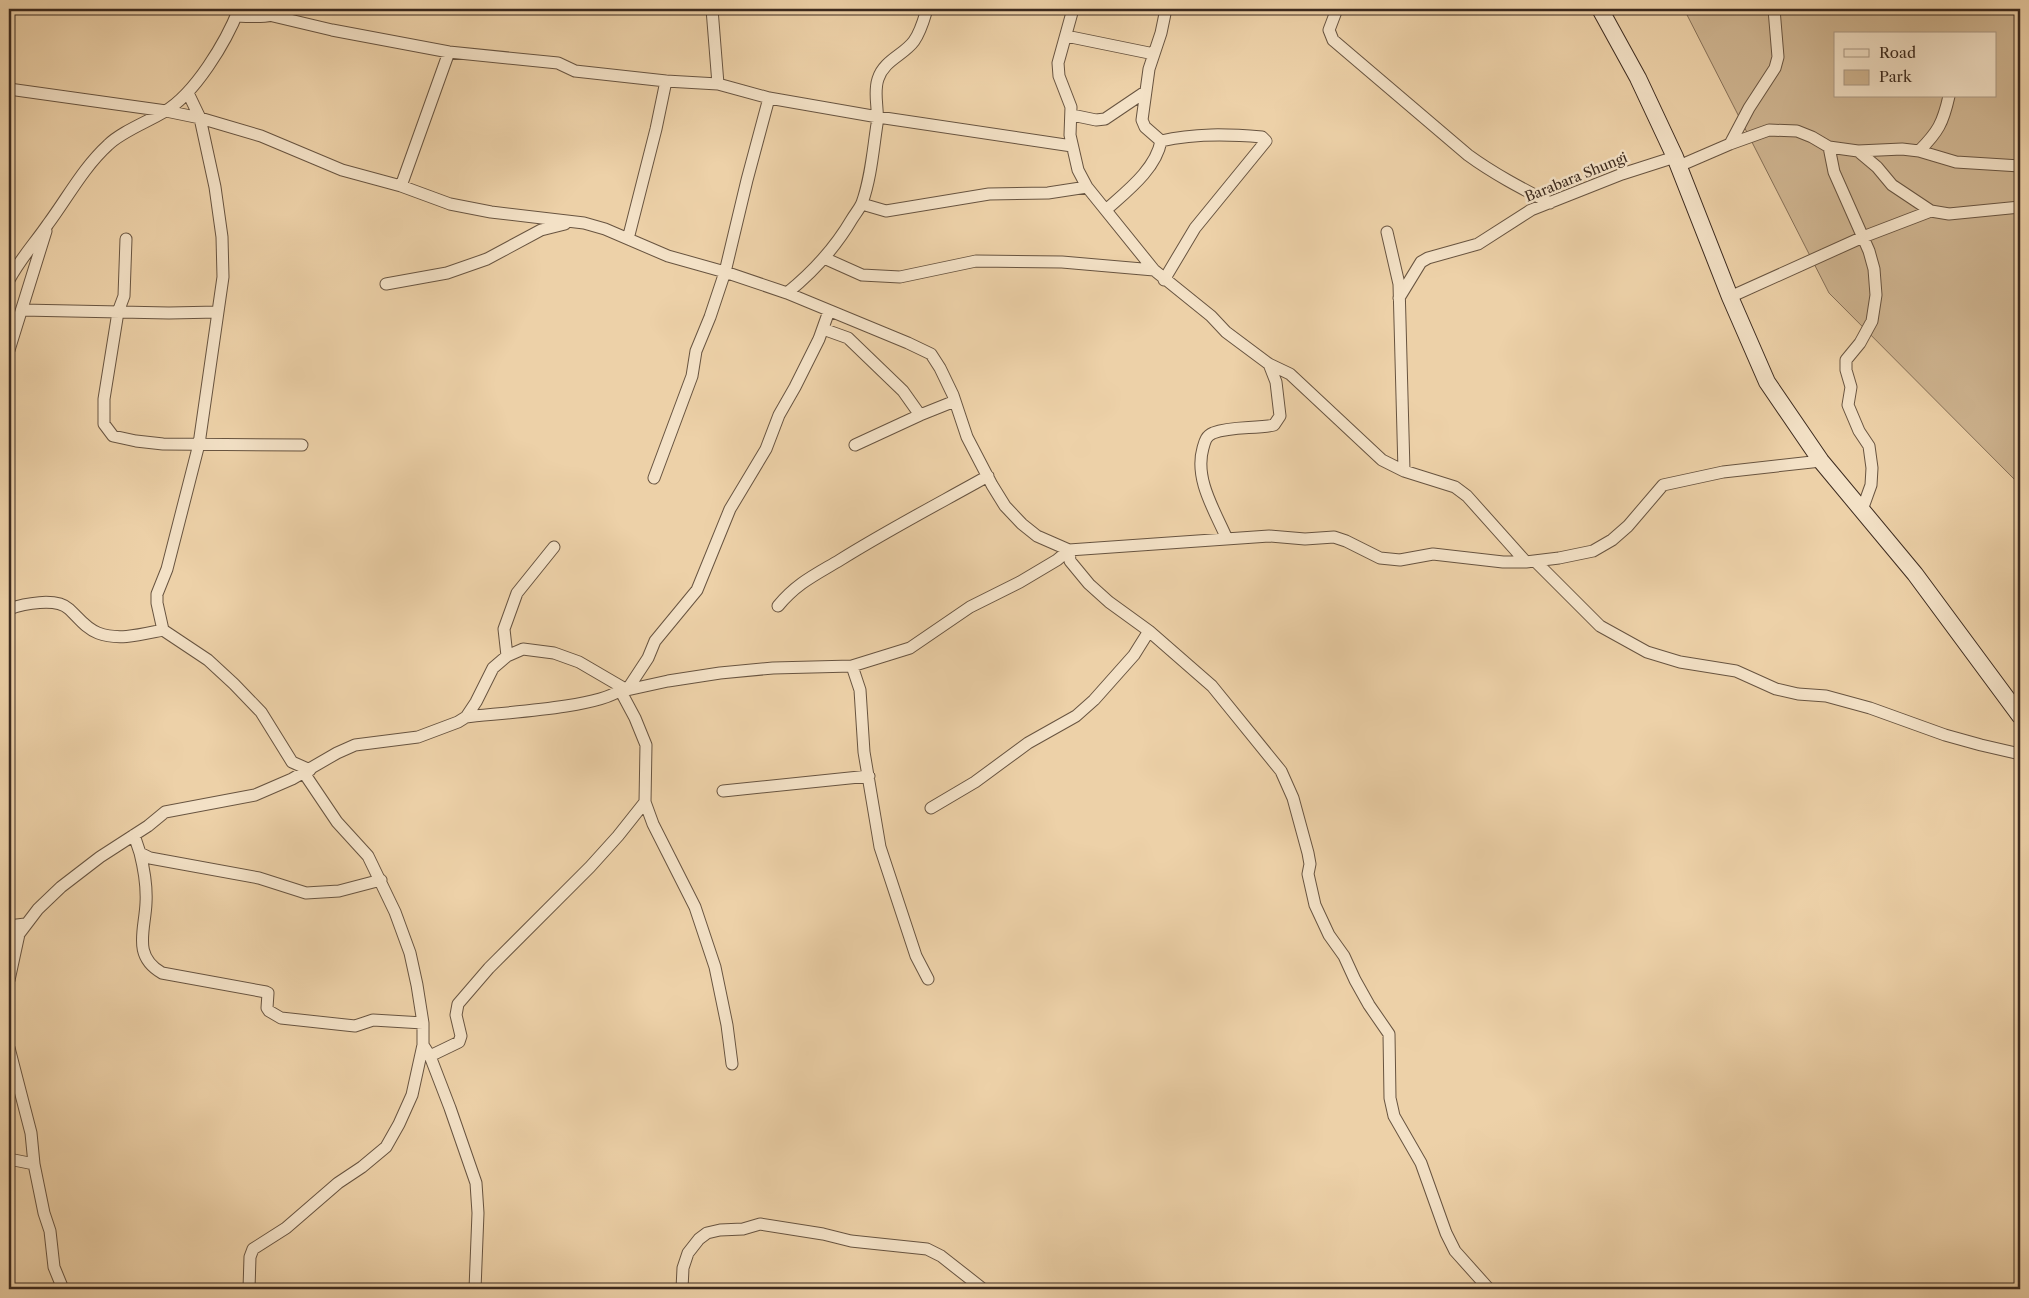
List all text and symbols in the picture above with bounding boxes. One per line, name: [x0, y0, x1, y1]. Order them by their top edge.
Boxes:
legend: [1834, 32, 1996, 98]
text: Road: [1879, 43, 1916, 62]
text: Park: [1879, 67, 1913, 86]
street label: Barabara Shungi: [1522, 148, 1630, 206]

